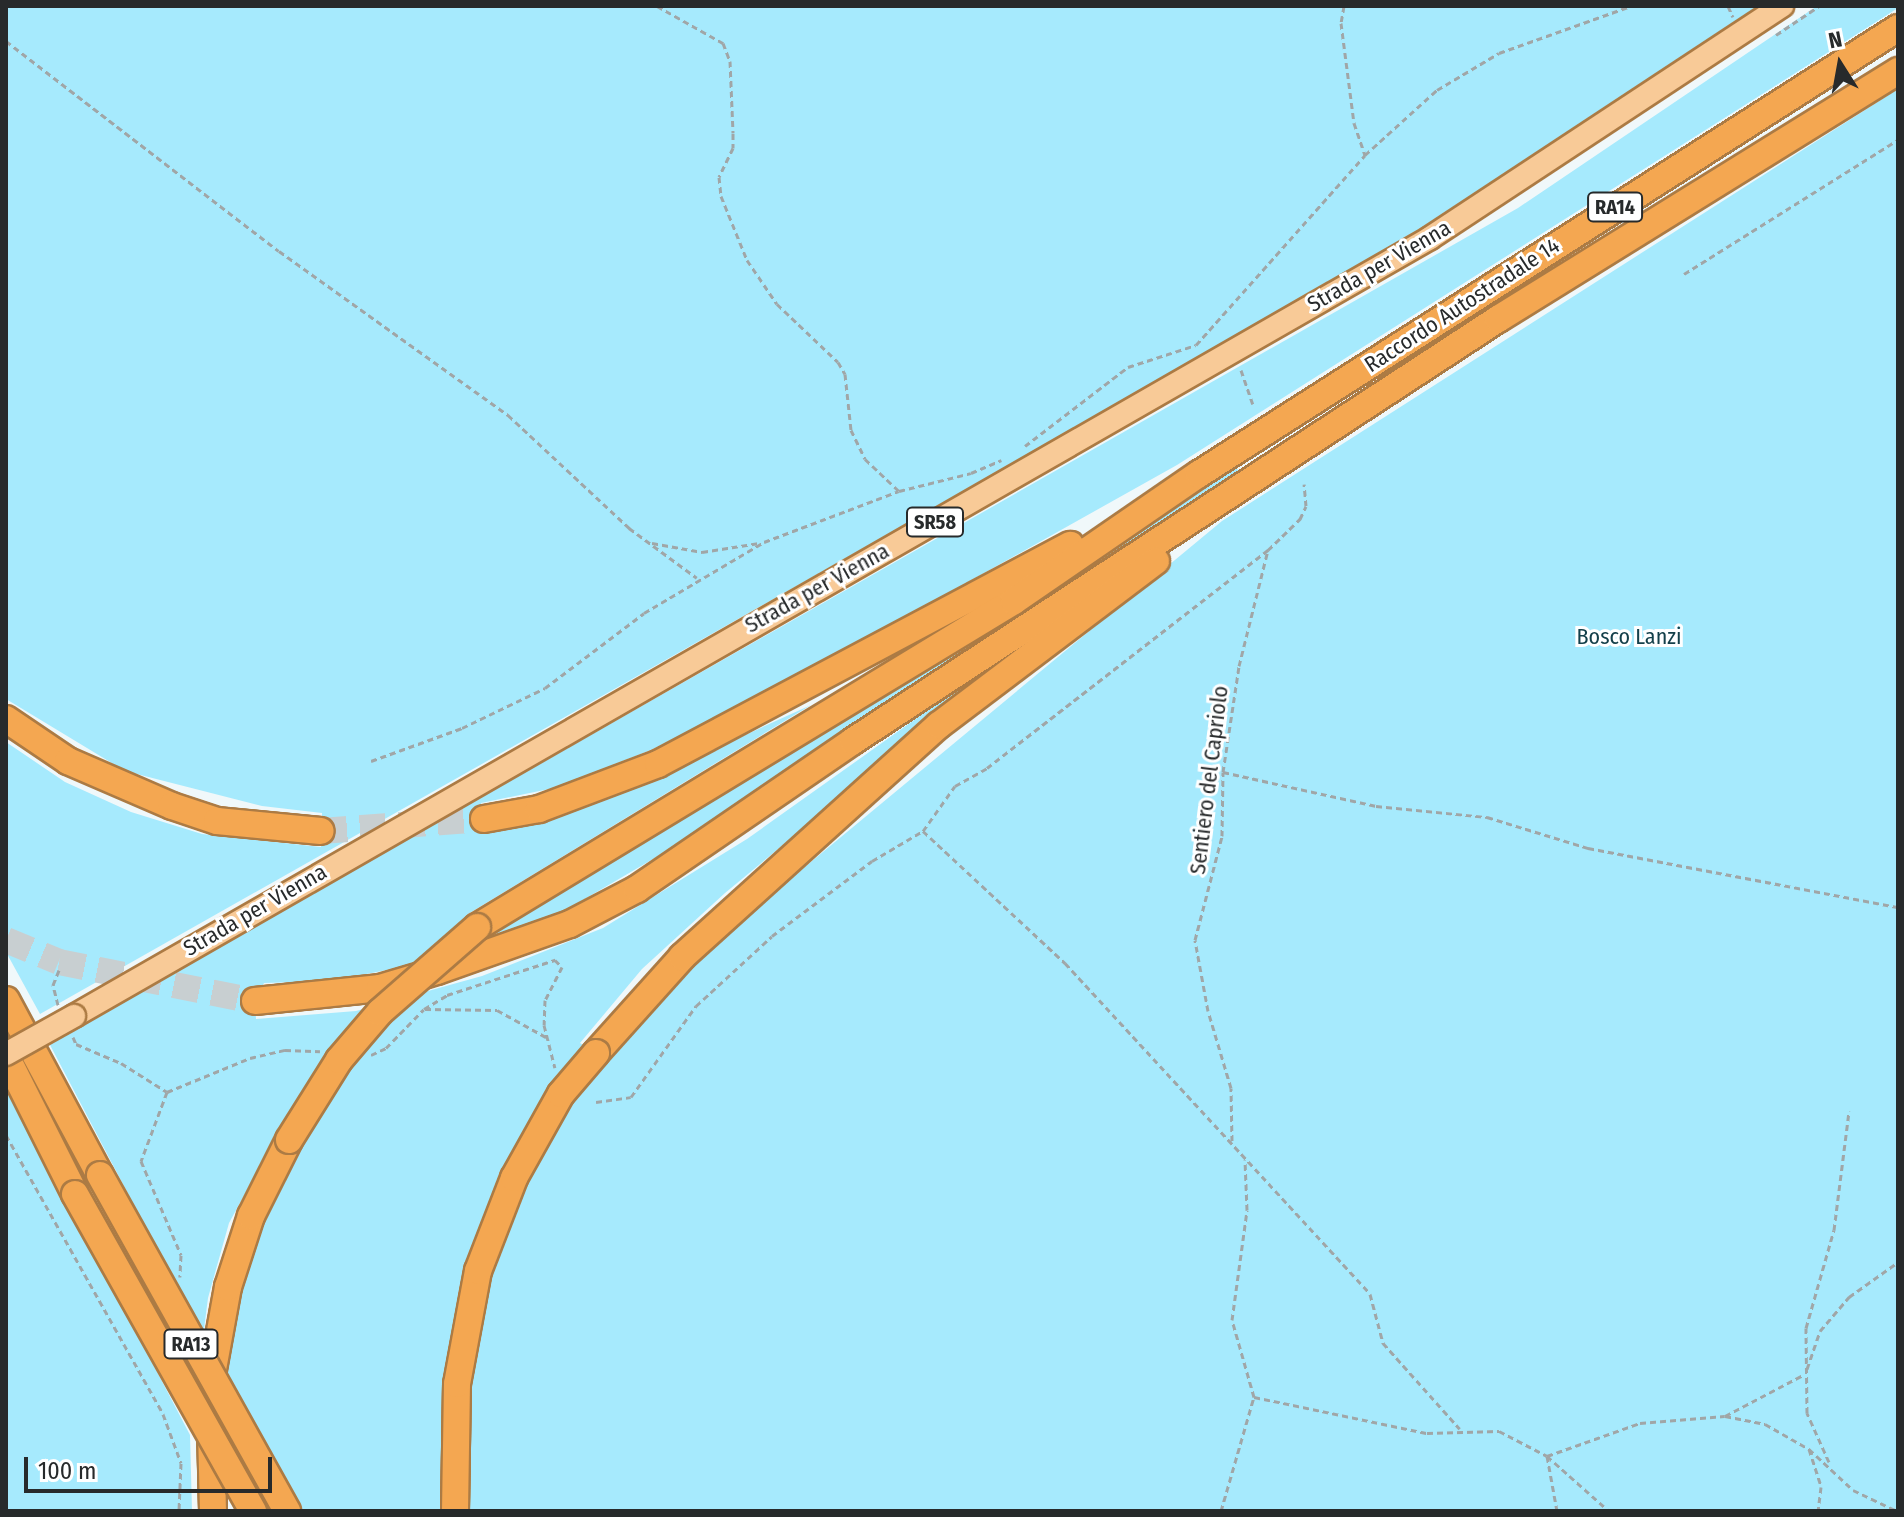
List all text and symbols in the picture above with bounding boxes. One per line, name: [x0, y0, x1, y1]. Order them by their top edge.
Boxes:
north arrow: [1800, 24, 1880, 104]
text: N: [1826, 25, 1844, 54]
road number: RA14: [1587, 191, 1643, 223]
street label: Strada per Vienna: [1303, 214, 1455, 318]
street label: Raccordo Autostradale 14: [1360, 232, 1564, 378]
road number: SR58: [905, 506, 965, 538]
street label: Strada per Vienna: [740, 538, 894, 638]
park label: Bosco Lanzi: [1577, 624, 1681, 650]
street label: Sentiero del Capriolo: [1184, 684, 1234, 876]
street label: Strada per Vienna: [179, 858, 331, 962]
road number: RA13: [163, 1328, 219, 1360]
scale bar: [28, 1441, 276, 1491]
text: 100 m: [38, 1457, 96, 1485]

